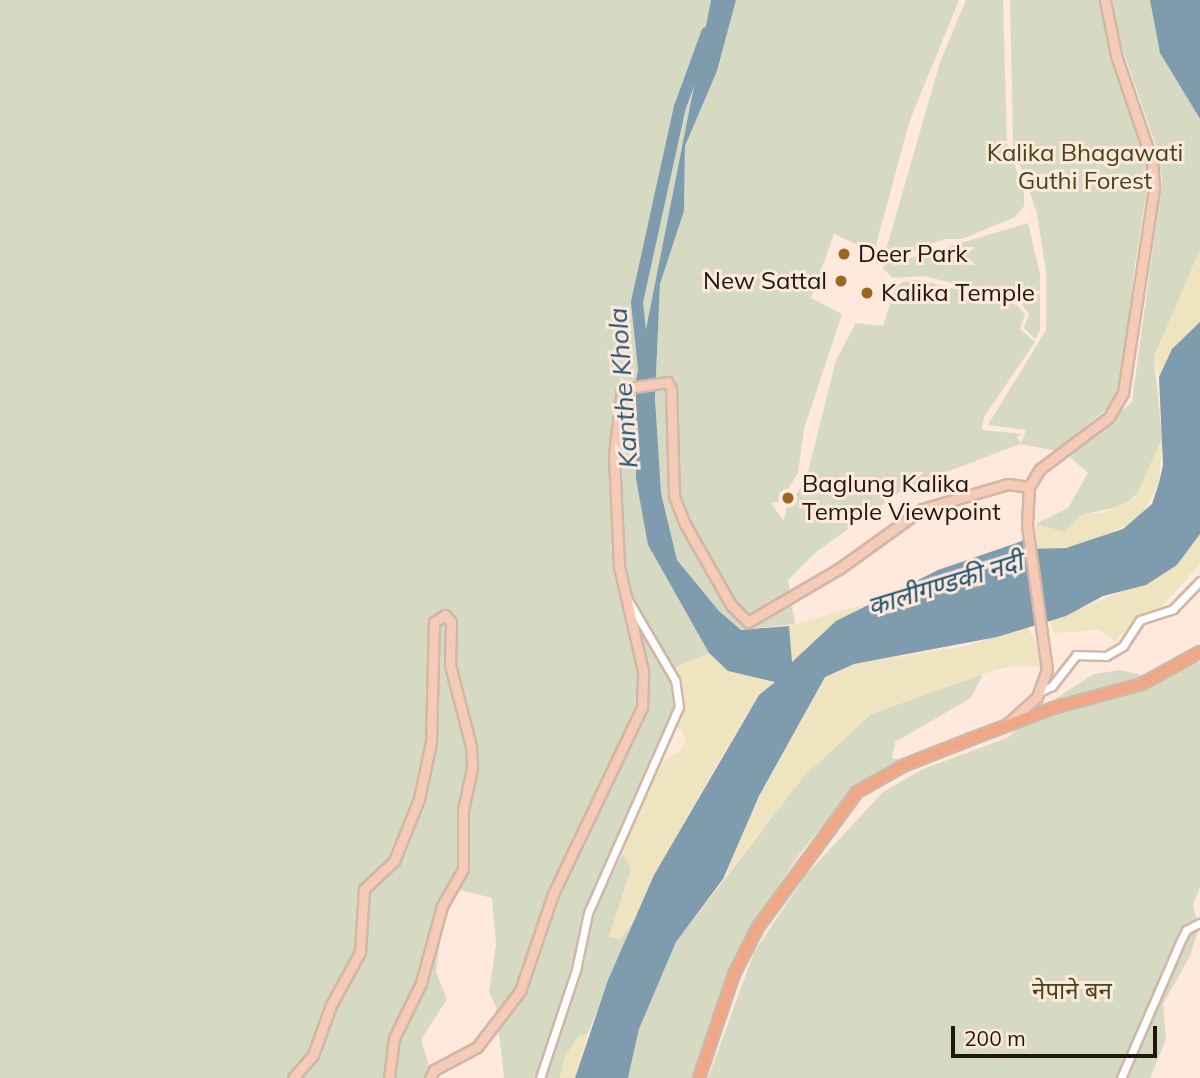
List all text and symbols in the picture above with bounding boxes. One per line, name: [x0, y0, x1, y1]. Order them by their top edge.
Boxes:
park label: Kalika Bhagawati Guthi Forest: [987, 139, 1183, 195]
place label: Deer Park: [858, 240, 968, 268]
marker: Deer Park: [836, 246, 852, 262]
place label: New Sattal: [703, 267, 827, 295]
marker: New Sattal: [833, 273, 849, 289]
place label: Kalika Temple: [881, 279, 1035, 307]
marker: Kalika Temple: [859, 285, 875, 301]
water label: Kanthe Khola: [602, 307, 644, 469]
place label: Baglung Kalika Temple Viewpoint: [802, 470, 1001, 526]
marker: Baglung Kalika Temple Viewpoint: [780, 490, 796, 506]
water label: कालीगण्डकी नदी: [864, 546, 1026, 622]
park label: नेपाने बन: [1032, 977, 1112, 1005]
scale bar: [955, 1012, 1162, 1056]
text: 200 m: [964, 1025, 1026, 1051]

